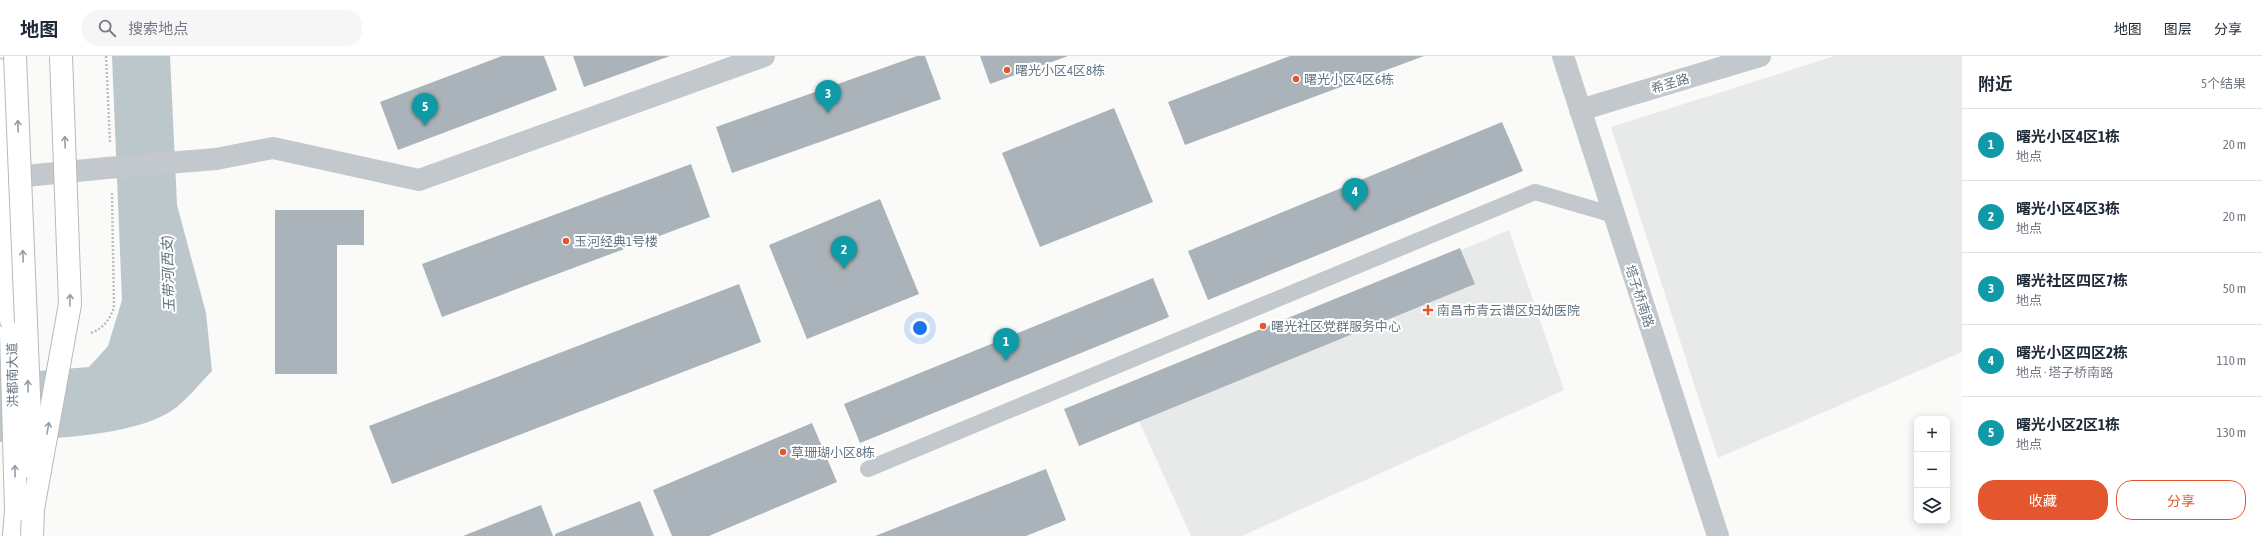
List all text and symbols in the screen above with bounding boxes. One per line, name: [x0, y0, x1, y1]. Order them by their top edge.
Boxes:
search box: [82, 10, 362, 46]
icon: search: [96, 17, 118, 39]
text: 地图: [20, 18, 58, 40]
text: 搜索地点: [128, 20, 188, 37]
text: 地图: [2114, 21, 2142, 37]
text: 图层: [2164, 21, 2192, 37]
text: 分享: [2214, 21, 2242, 37]
place label: 曙光小区4区8栋: [1015, 63, 1105, 78]
marker: 曙光小区4区8栋: [1002, 65, 1012, 75]
street label: 希圣路: [1649, 71, 1691, 96]
place label: 曙光小区4区6栋: [1304, 72, 1394, 87]
marker: 曙光小区4区6栋: [1291, 74, 1301, 84]
text: 附近: [1978, 74, 2012, 94]
text: 5个结果: [2201, 76, 2246, 91]
pin: 3: [815, 80, 841, 113]
pin: 5: [412, 93, 438, 126]
one-way arrow: [14, 120, 22, 133]
text: 曙光小区4区1栋: [2016, 128, 2120, 145]
one-way arrow: [61, 136, 68, 149]
text: 1: [1988, 137, 1994, 152]
text: 20 m: [2223, 137, 2246, 152]
text: 地点: [2016, 149, 2042, 164]
pin: 4: [1342, 178, 1368, 211]
text: 曙光小区4区3栋: [2016, 200, 2120, 217]
text: 2: [1988, 209, 1994, 224]
text: 20 m: [2223, 209, 2246, 224]
text: 地点: [2016, 221, 2042, 236]
place label: 玉河经典1号楼: [574, 234, 658, 249]
water label: 玉带河(西支): [159, 235, 177, 313]
marker: 玉河经典1号楼: [561, 236, 571, 246]
pin: 2: [831, 236, 857, 269]
one-way arrow: [19, 250, 27, 263]
street label: 塔子桥南路: [1622, 263, 1657, 329]
text: 曙光社区四区7栋: [2016, 272, 2128, 289]
text: 3: [1988, 281, 1994, 296]
text: 50 m: [2223, 281, 2246, 296]
text: 地点: [2016, 293, 2042, 308]
one-way arrow: [66, 294, 74, 307]
place label: 南昌市青云谱区妇幼医院: [1437, 303, 1580, 318]
marker: 南昌市青云谱区妇幼医院: [1422, 304, 1434, 316]
your location: [910, 318, 930, 338]
place label: 曙光社区党群服务中心: [1271, 319, 1401, 334]
marker: 曙光社区党群服务中心: [1258, 321, 1268, 331]
pin: 1: [993, 328, 1019, 361]
street label: 洪都南大道: [4, 342, 21, 408]
text: 曙光小区四区2栋: [2016, 344, 2128, 361]
text: 4: [1988, 353, 1994, 368]
text: 110 m: [2217, 353, 2246, 368]
text: 地点 · 塔子桥南路: [2016, 365, 2113, 380]
one-way arrow: [25, 380, 32, 393]
map controls: [1914, 416, 1950, 524]
button: +: [1914, 416, 1950, 452]
text: 曙光小区2区1栋: [2016, 416, 2120, 433]
one-way arrow: [44, 422, 52, 435]
text: 5: [1988, 425, 1994, 440]
text: 130 m: [2217, 425, 2246, 440]
text: 地点: [2016, 437, 2042, 452]
place label: 草珊瑚小区8栋: [791, 445, 875, 460]
marker: 草珊瑚小区8栋: [778, 447, 788, 457]
button: −: [1914, 452, 1950, 488]
one-way arrow: [11, 465, 19, 478]
button: 收藏: [1978, 480, 2108, 520]
button: 分享: [2116, 480, 2246, 520]
button: layers: [1914, 488, 1950, 524]

